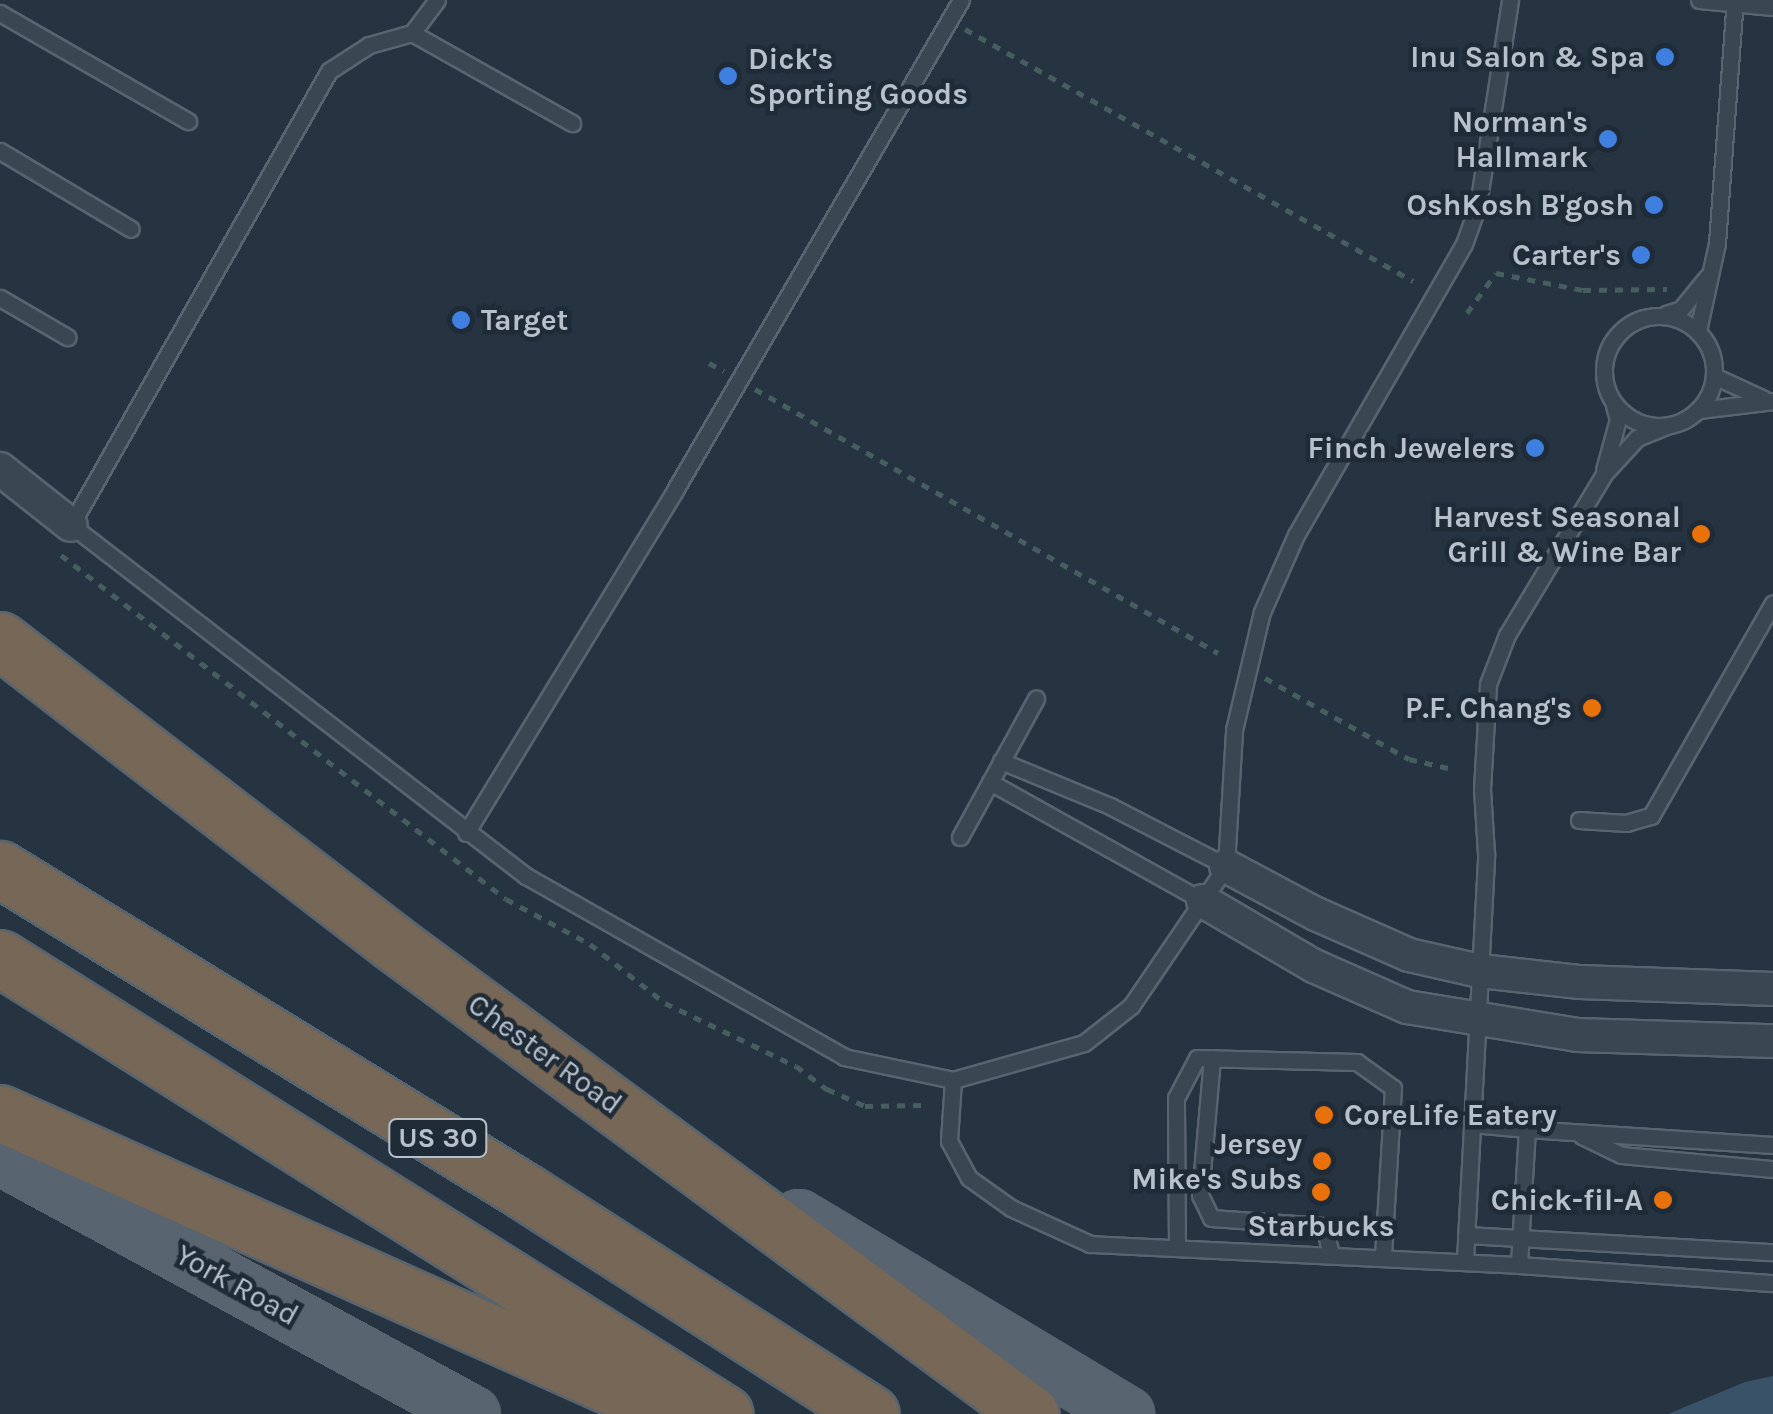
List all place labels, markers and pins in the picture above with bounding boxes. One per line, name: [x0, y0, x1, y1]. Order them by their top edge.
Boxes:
place label: Inu Salon & Spa: [1410, 39, 1645, 75]
place label: Dick's Sporting Goods: [748, 41, 968, 112]
marker: Inu Salon & Spa: [1654, 46, 1676, 68]
marker: Dick's Sporting Goods: [717, 65, 739, 87]
place label: Norman's Hallmark: [1452, 104, 1588, 174]
marker: Norman's Hallmark: [1597, 128, 1619, 150]
place label: OshKosh B'gosh: [1407, 187, 1634, 223]
marker: OshKosh B'gosh: [1643, 194, 1665, 216]
place label: Carter's: [1512, 237, 1621, 273]
marker: Carter's: [1630, 244, 1652, 266]
place label: Target: [481, 302, 568, 338]
marker: Target: [450, 309, 472, 331]
place label: Finch Jewelers: [1307, 430, 1515, 466]
marker: Finch Jewelers: [1524, 437, 1546, 459]
place label: Harvest Seasonal Grill & Wine Bar: [1433, 499, 1681, 570]
marker: Harvest Seasonal Grill & Wine Bar: [1690, 523, 1712, 545]
place label: P.F. Chang's: [1405, 690, 1572, 726]
marker: P.F. Chang's: [1581, 697, 1603, 719]
place label: CoreLife Eatery: [1344, 1097, 1557, 1133]
marker: CoreLife Eatery: [1313, 1104, 1335, 1126]
place label: Jersey Mike's Subs: [1131, 1126, 1302, 1196]
marker: Jersey Mike's Subs: [1311, 1150, 1333, 1172]
marker: Starbucks: [1310, 1181, 1332, 1203]
place label: Chick-fil-A: [1491, 1182, 1643, 1218]
marker: Chick-fil-A: [1652, 1189, 1674, 1211]
place label: Starbucks: [1248, 1208, 1394, 1244]

